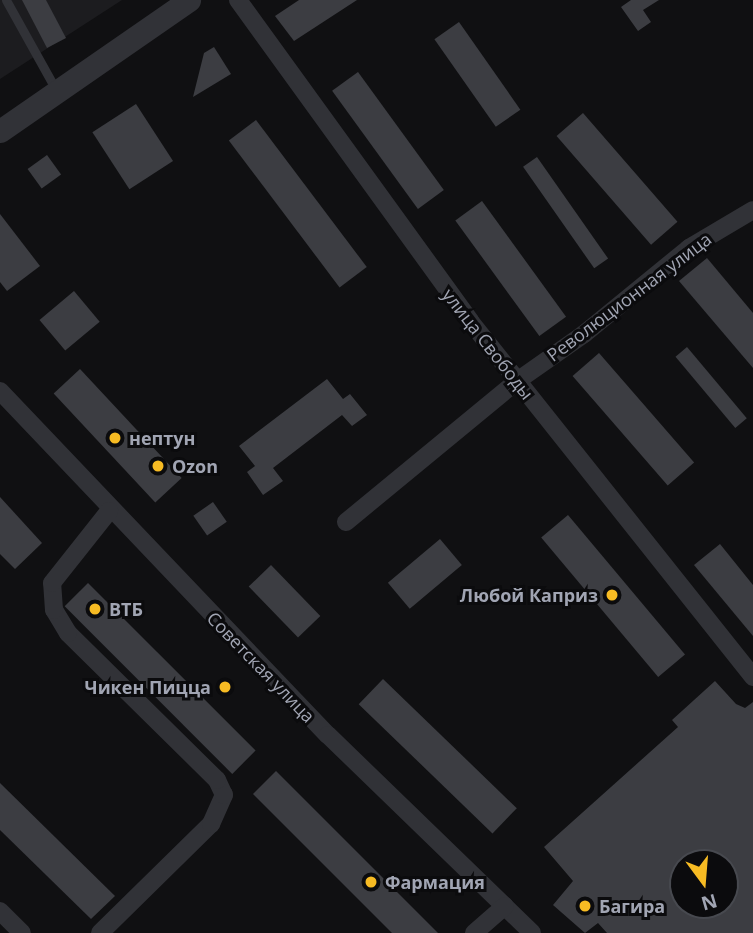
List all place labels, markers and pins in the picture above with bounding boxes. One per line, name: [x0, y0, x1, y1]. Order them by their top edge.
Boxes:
place label: нептун: [129, 427, 195, 449]
marker: нептун: [107, 430, 123, 446]
place label: Ozon: [172, 455, 218, 477]
marker: Ozon: [150, 458, 166, 474]
place label: Любой Каприз: [460, 584, 598, 606]
marker: Любой Каприз: [604, 587, 620, 603]
place label: ВТБ: [109, 598, 143, 620]
marker: ВТБ: [87, 601, 103, 617]
place label: Чикен Пицца: [85, 676, 211, 698]
marker: Чикен Пицца: [217, 679, 233, 695]
place label: Фармация: [385, 871, 485, 893]
marker: Фармация: [363, 874, 379, 890]
place label: Багира: [599, 895, 665, 917]
marker: Багира: [577, 898, 593, 914]

